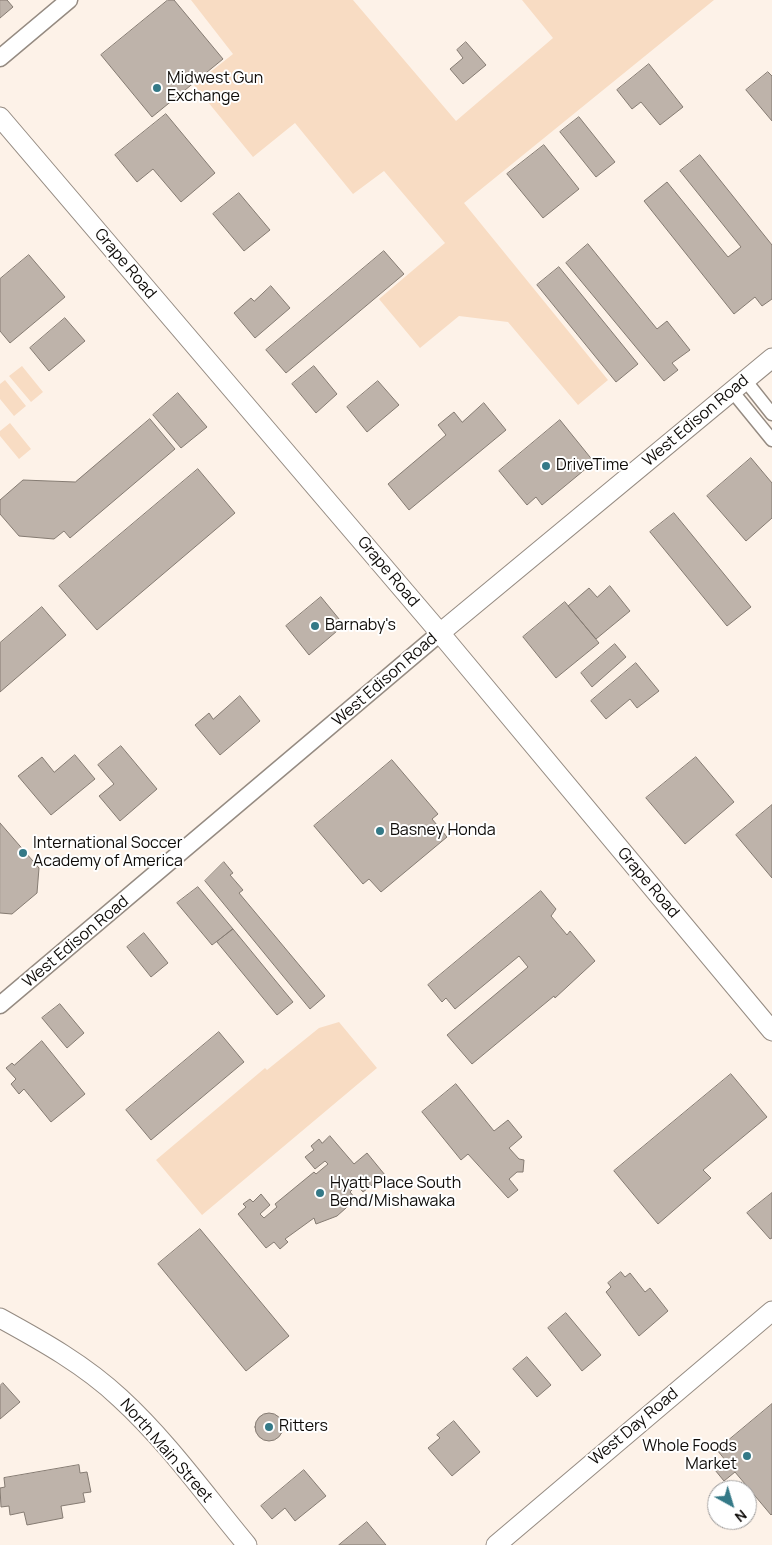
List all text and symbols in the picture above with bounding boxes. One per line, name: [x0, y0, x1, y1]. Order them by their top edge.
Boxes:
place label: Midwest Gun Exchange: [167, 69, 263, 107]
marker: Midwest Gun Exchange: [151, 82, 163, 94]
street label: Grape Road: [90, 225, 160, 303]
street label: West Edison Road: [639, 371, 753, 471]
place label: DriveTime: [556, 456, 629, 476]
marker: DriveTime: [540, 460, 552, 472]
street label: Grape Road: [353, 533, 423, 611]
place label: Barnaby's: [325, 616, 396, 636]
marker: Barnaby's: [309, 620, 321, 632]
street label: West Edison Road: [329, 629, 441, 731]
place label: Basney Honda: [390, 821, 496, 841]
marker: Basney Honda: [374, 825, 386, 837]
place label: International Soccer Academy of America: [33, 834, 183, 872]
street label: Grape Road: [613, 844, 683, 922]
marker: International Soccer Academy of America: [17, 847, 29, 859]
street label: West Edison Road: [19, 892, 133, 992]
place label: Hyatt Place South Bend/Mishawaka: [330, 1174, 461, 1212]
marker: Hyatt Place South Bend/Mishawaka: [314, 1187, 326, 1199]
street label: West Day Road: [586, 1384, 682, 1470]
street label: North Main Street: [116, 1395, 216, 1507]
place label: Ritters: [279, 1417, 328, 1437]
marker: Ritters: [263, 1421, 275, 1433]
place label: Whole Foods Market: [642, 1437, 737, 1475]
marker: Whole Foods Market: [741, 1450, 753, 1462]
north arrow: [707, 1480, 757, 1530]
text: N: [731, 1506, 751, 1527]

